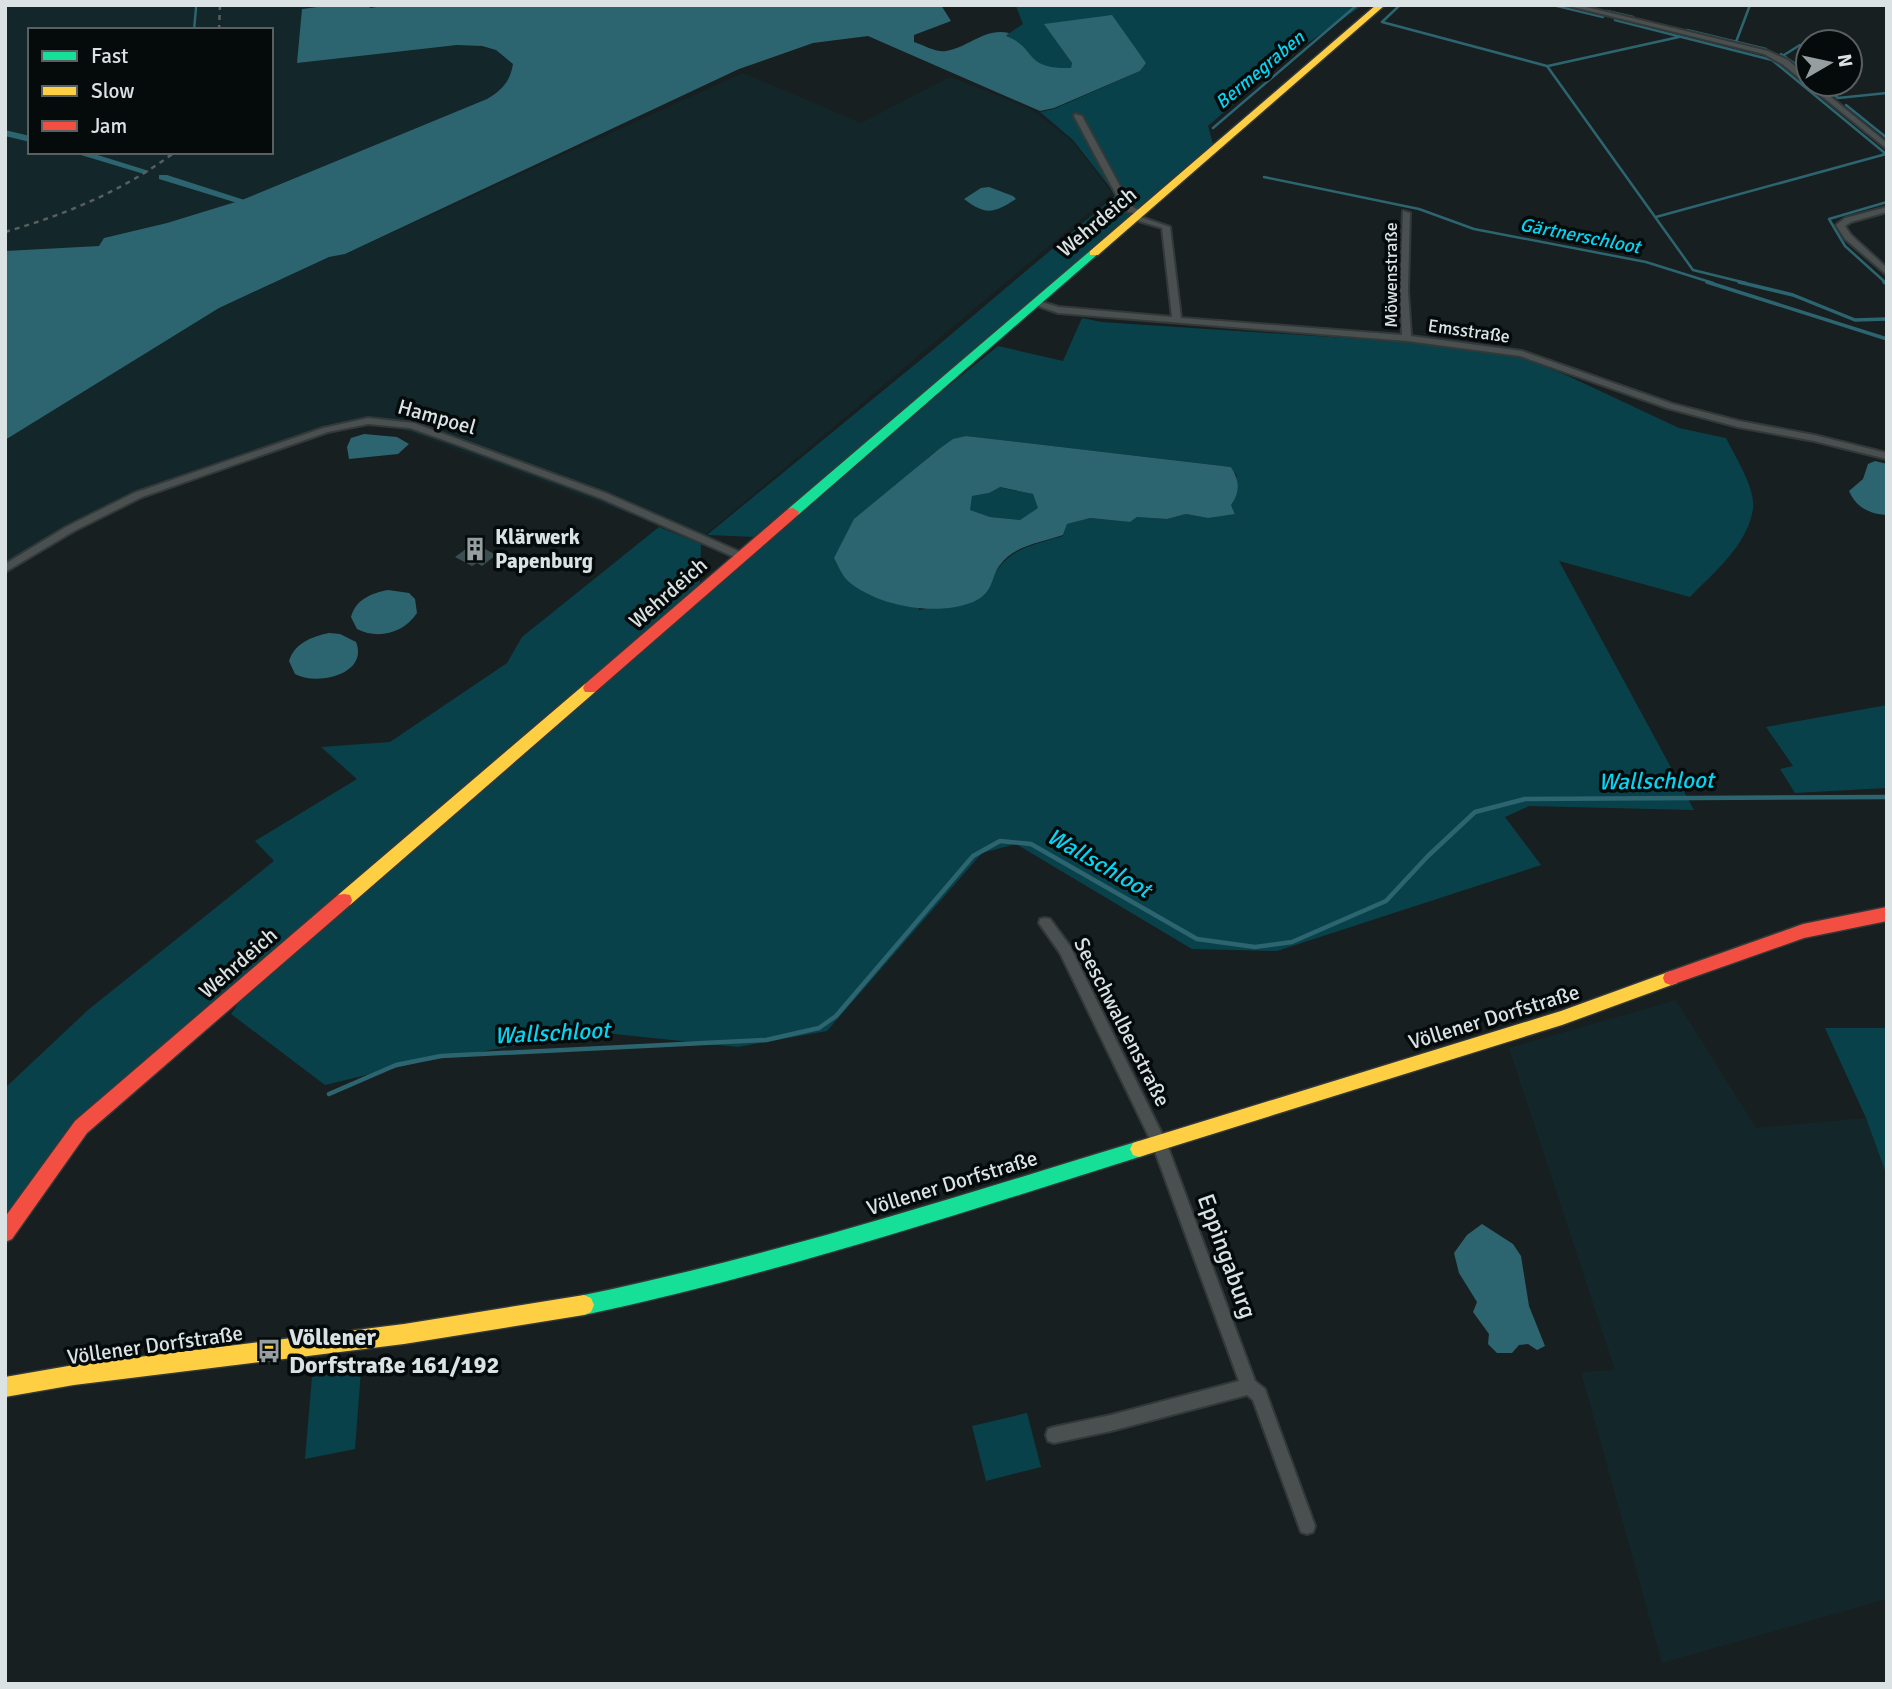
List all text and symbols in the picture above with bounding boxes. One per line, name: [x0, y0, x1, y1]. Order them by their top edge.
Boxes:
water label: Bermegraben: [1211, 25, 1310, 114]
legend: [28, 28, 273, 154]
north arrow: [1794, 28, 1864, 98]
text: Fast: [91, 43, 128, 69]
text: N: [1832, 52, 1858, 69]
text: Slow: [91, 78, 135, 104]
text: Jam: [91, 113, 127, 139]
street label: Wehrdeich: [1052, 181, 1142, 263]
water label: Gärtnerschloot: [1518, 213, 1644, 260]
street label: Möwenstraße: [1380, 222, 1402, 328]
street label: Emsstraße: [1427, 314, 1511, 348]
street label: Hampoel: [395, 393, 479, 441]
place label: Klärwerk Papenburg: [495, 524, 593, 574]
building icon: Klärwerk Papenburg: [461, 535, 489, 563]
street label: Wehrdeich: [624, 552, 712, 634]
water label: Wallschloot: [1598, 765, 1717, 797]
water label: Wallschloot: [1042, 822, 1159, 906]
street label: Wehrdeich: [194, 922, 282, 1004]
street label: Seeschwalbenstraße: [1068, 933, 1176, 1111]
street label: Völlener Dorfstraße: [1406, 979, 1582, 1055]
water label: Wallschloot: [494, 1015, 613, 1050]
street label: Völlener Dorfstraße: [864, 1145, 1040, 1221]
street label: Eppingaburg: [1191, 1190, 1263, 1322]
street label: Völlener Dorfstraße: [65, 1320, 245, 1370]
place label: Völlener Dorfstraße 161/192: [289, 1322, 499, 1380]
bus stop icon: Völlener Dorfstraße 161/192: [255, 1337, 283, 1365]

